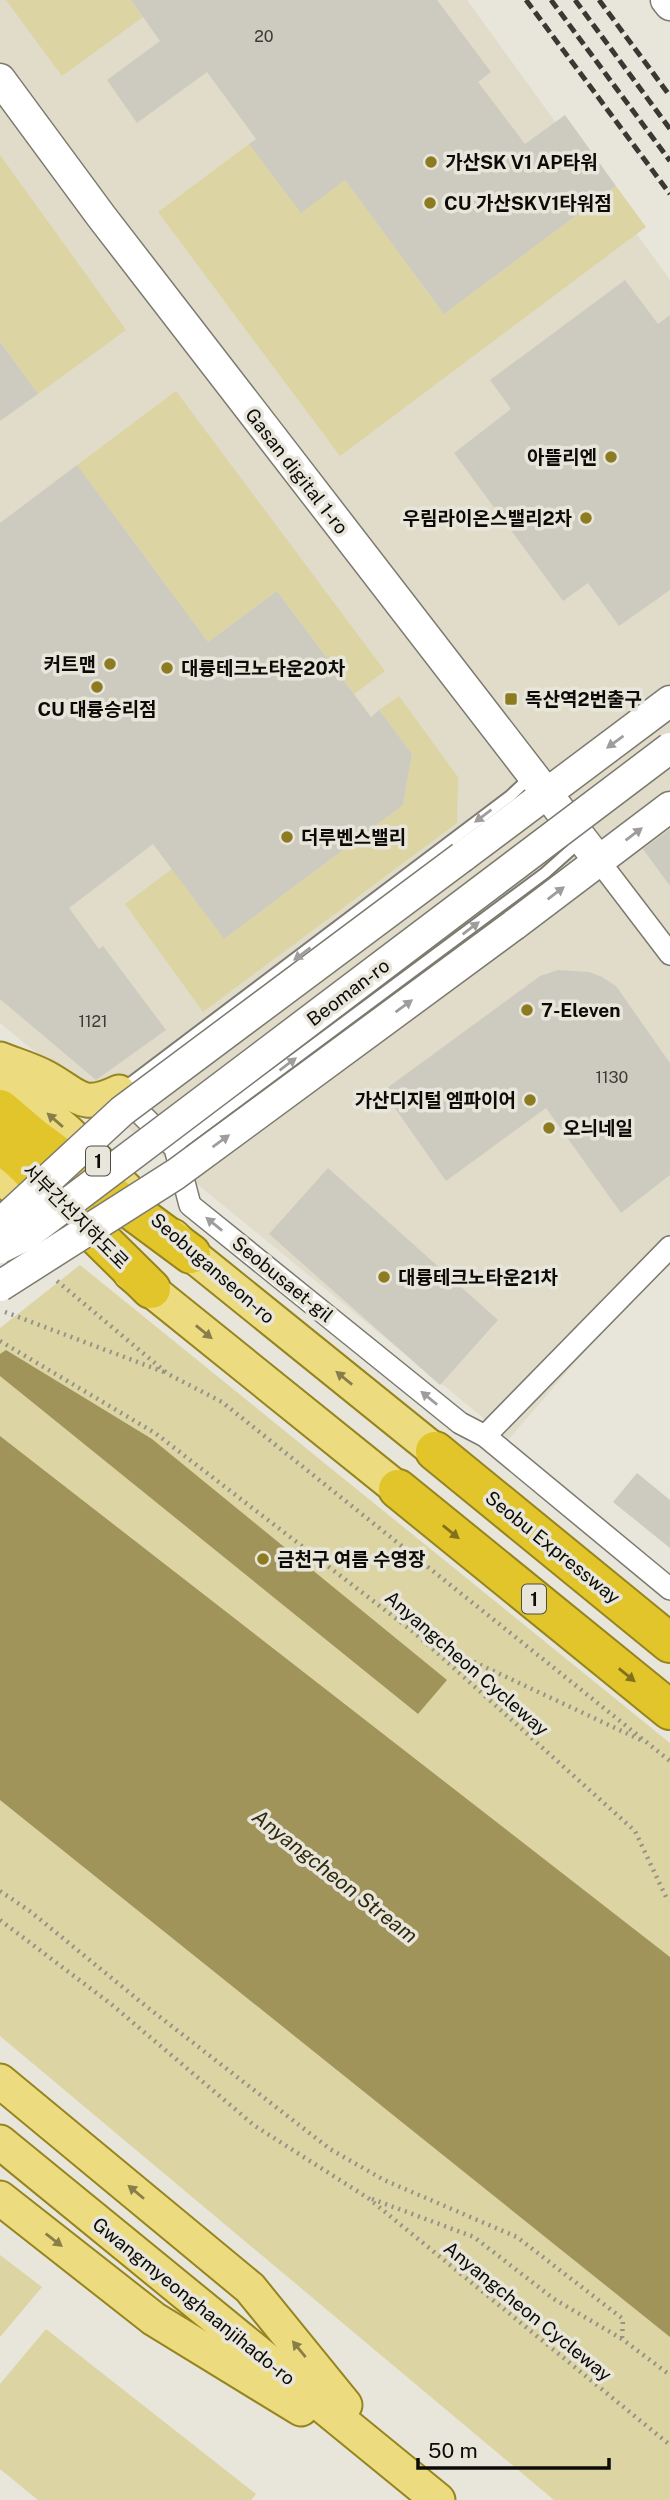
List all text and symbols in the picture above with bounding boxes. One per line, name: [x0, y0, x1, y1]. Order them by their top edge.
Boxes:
house number: 20: [254, 27, 274, 46]
place label: 가산SK V1 AP타워: [445, 151, 598, 173]
marker: 가산SK V1 AP타워: [423, 154, 439, 170]
place label: CU 가산SKV1타워점: [444, 192, 612, 214]
marker: CU 가산SKV1타워점: [422, 195, 438, 211]
street label: Gasan digital 1-ro: [241, 404, 353, 538]
place label: 아뜰리엔: [527, 446, 597, 468]
marker: 아뜰리엔: [603, 449, 619, 465]
place label: 우림라이온스밸리2차: [403, 507, 573, 529]
marker: 우림라이온스밸리2차: [578, 510, 594, 526]
place label: 커트맨: [44, 653, 96, 675]
marker: 커트맨: [102, 656, 118, 672]
place label: 대륭테크노타운20차: [181, 657, 346, 679]
marker: 대륭테크노타운20차: [159, 660, 175, 676]
marker: CU 대륭승리점: [89, 679, 105, 695]
place label: 독산역2번출구: [525, 688, 642, 710]
marker: 독산역2번출구: [503, 691, 519, 707]
place label: CU 대륭승리점: [37, 698, 157, 720]
one-way arrow: [606, 735, 624, 749]
one-way arrow: [474, 809, 492, 823]
place label: 더루벤스밸리: [301, 826, 406, 848]
one-way arrow: [625, 827, 644, 841]
marker: 더루벤스밸리: [279, 829, 295, 845]
one-way arrow: [547, 886, 565, 900]
one-way arrow: [462, 921, 480, 935]
one-way arrow: [293, 946, 311, 961]
street label: Beoman-ro: [302, 954, 394, 1030]
one-way arrow: [395, 999, 413, 1013]
place label: 7-Eleven: [541, 999, 620, 1021]
marker: 7-Eleven: [519, 1002, 535, 1018]
house number: 1121: [78, 1012, 108, 1031]
one-way arrow: [279, 1057, 298, 1071]
house number: 1130: [596, 1068, 629, 1087]
place label: 가산디지털 엠파이어: [354, 1089, 516, 1111]
marker: 가산디지털 엠파이어: [522, 1092, 538, 1108]
one-way arrow: [46, 1113, 63, 1128]
place label: 오늬네일: [563, 1117, 633, 1139]
marker: 오늬네일: [541, 1120, 557, 1136]
one-way arrow: [212, 1134, 230, 1148]
road number: 1: [86, 1146, 110, 1176]
street label: 서부간선지하도로: [19, 1159, 133, 1273]
street label: Seobuganseon-ro: [147, 1208, 279, 1328]
one-way arrow: [205, 1216, 223, 1231]
street label: Seobusaet-gil: [228, 1232, 338, 1326]
place label: 대륭테크노타운21차: [398, 1266, 559, 1288]
marker: 대륭테크노타운21차: [376, 1269, 392, 1285]
one-way arrow: [195, 1324, 212, 1339]
one-way arrow: [335, 1371, 353, 1385]
one-way arrow: [420, 1390, 438, 1405]
street label: Seobu Expressway: [481, 1486, 625, 1608]
one-way arrow: [442, 1524, 459, 1539]
place label: 금천구 여름 수영장: [277, 1548, 425, 1570]
marker: 금천구 여름 수영장: [255, 1551, 271, 1567]
road number: 1: [522, 1584, 546, 1614]
street label: Anyangcheon Cycleway: [381, 1586, 553, 1740]
one-way arrow: [618, 1668, 636, 1683]
water label: Anyangcheon Stream: [248, 1804, 422, 1948]
one-way arrow: [127, 2185, 144, 2200]
street label: Gwangmyeonghaanjihado-ro: [88, 2213, 300, 2389]
one-way arrow: [44, 2233, 62, 2248]
street label: Anyangcheon Cycleway: [440, 2237, 616, 2385]
one-way arrow: [292, 2340, 307, 2357]
scale bar: [418, 2426, 609, 2470]
text: 50 m: [428, 2438, 478, 2463]

